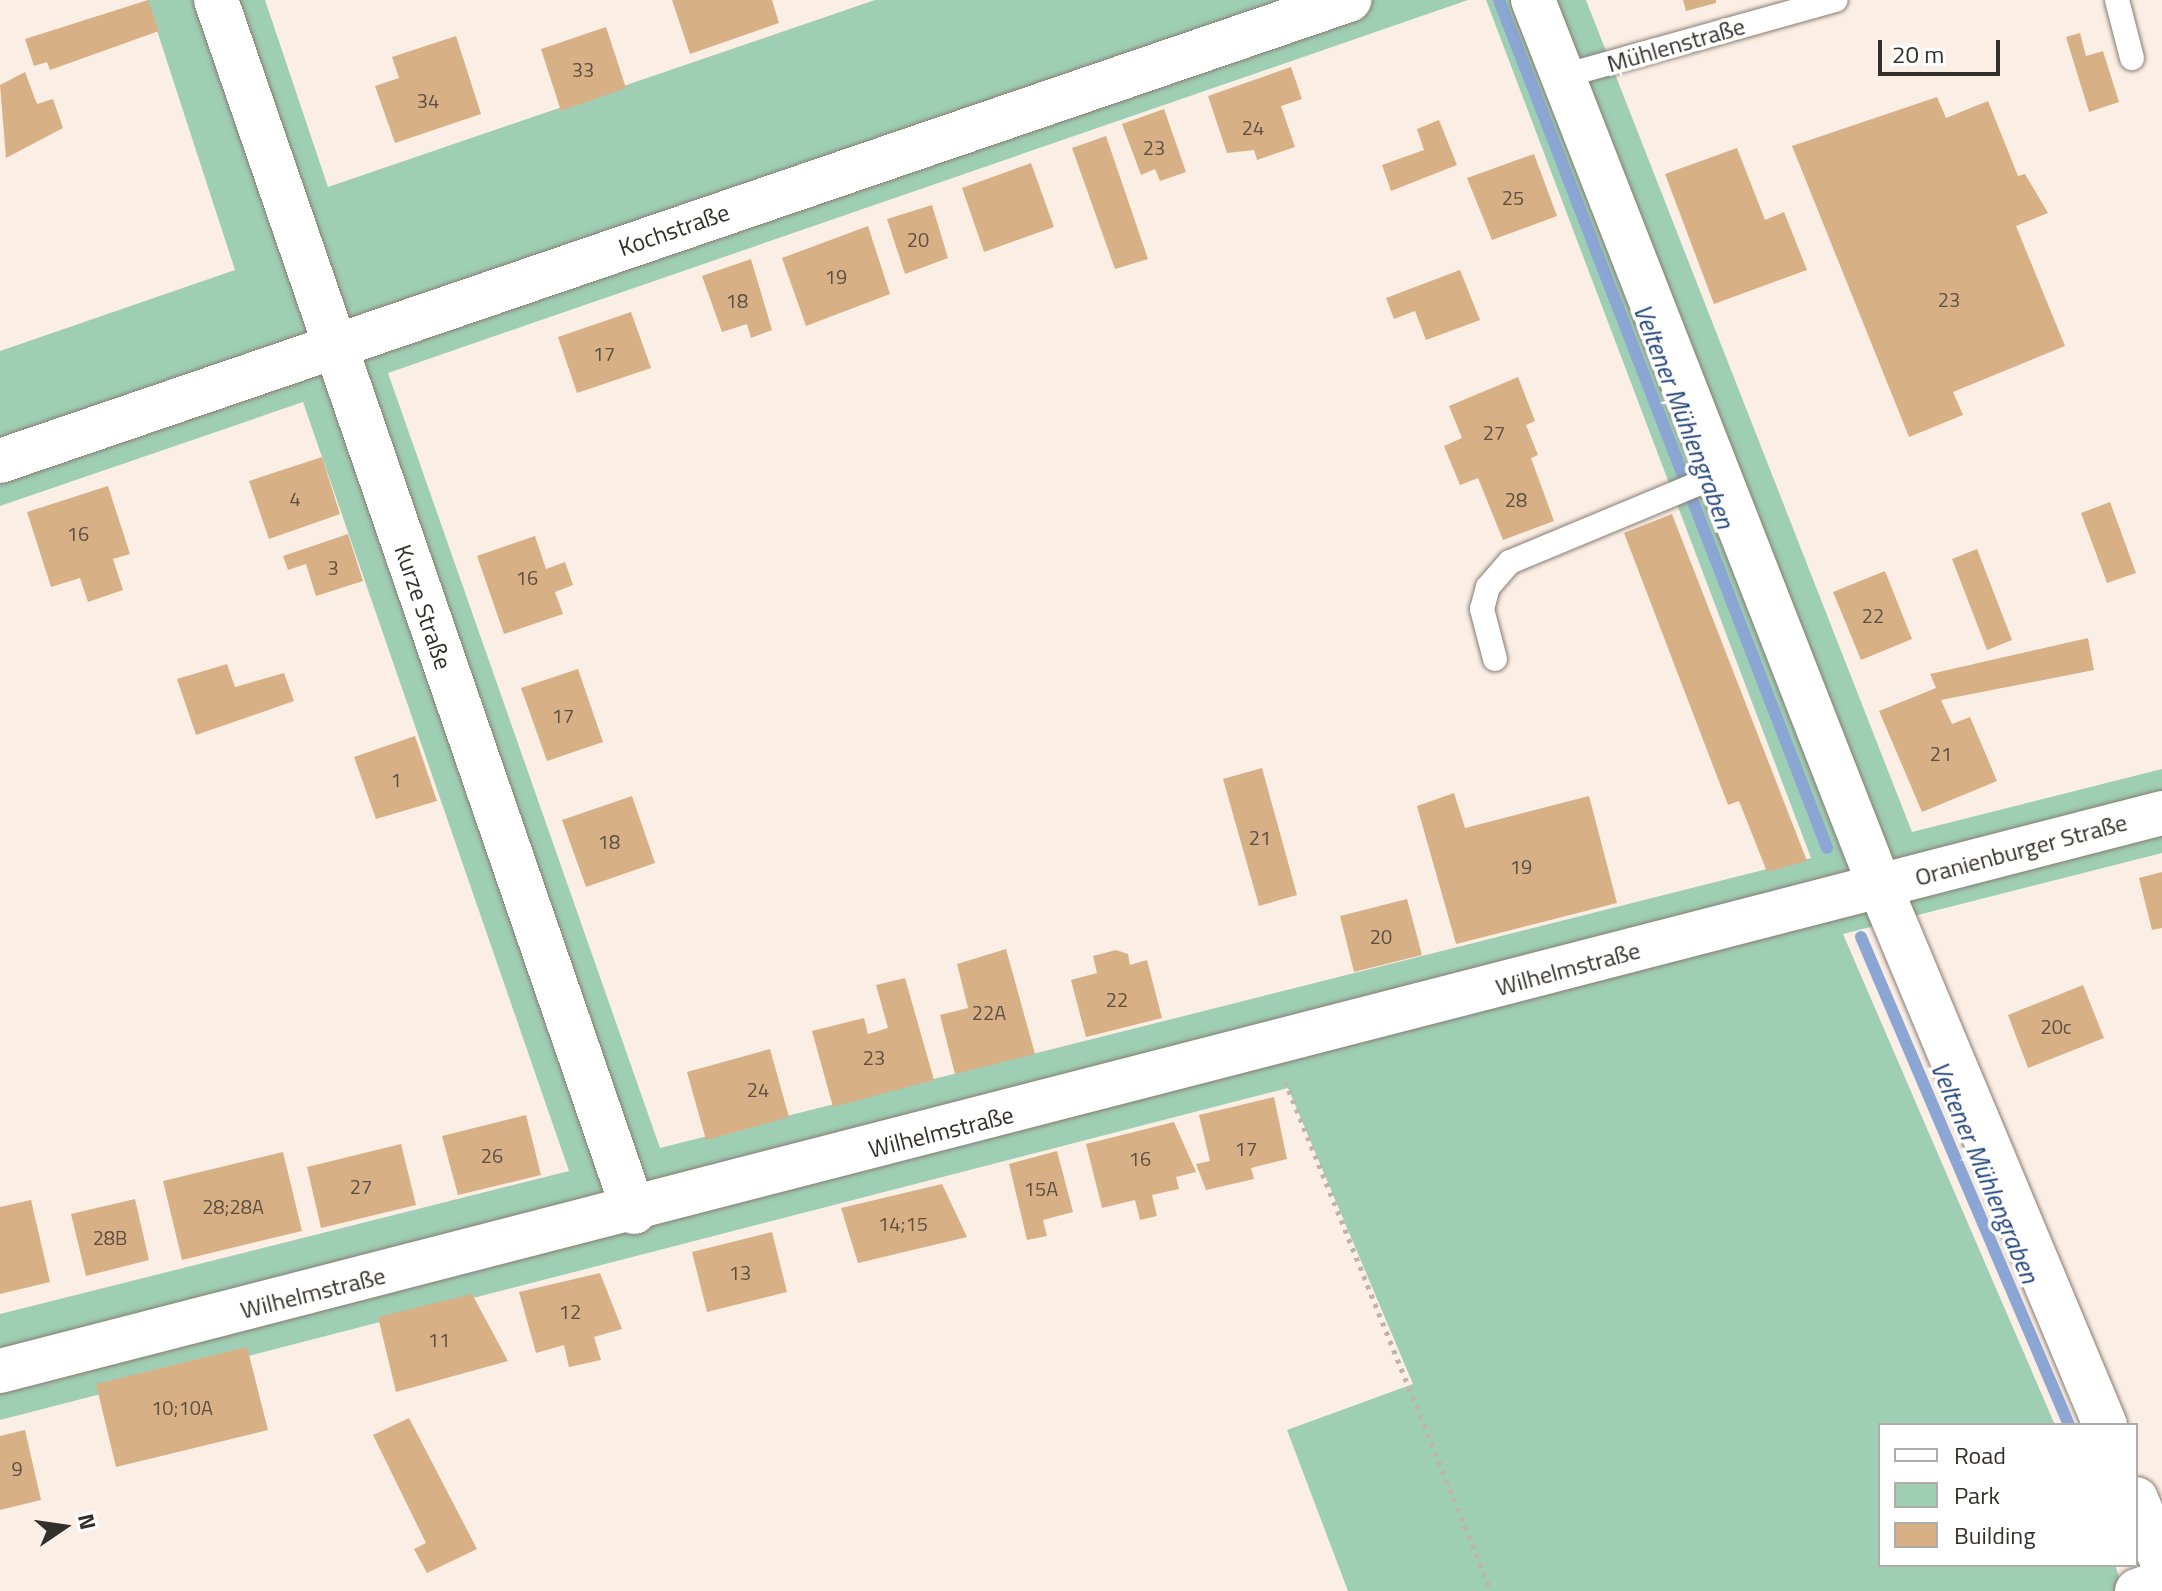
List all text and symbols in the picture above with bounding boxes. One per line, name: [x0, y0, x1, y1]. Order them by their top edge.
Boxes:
street label: Mühlenstraße: [1604, 12, 1748, 78]
scale bar: [1882, 24, 2004, 74]
text: 20 m: [1892, 36, 1944, 72]
house number: 33: [572, 57, 594, 81]
house number: 34: [417, 88, 439, 112]
house number: 24: [1242, 115, 1264, 139]
house number: 23: [1143, 135, 1165, 159]
house number: 25: [1502, 185, 1524, 209]
street label: Kochstraße: [615, 198, 733, 262]
house number: 20: [907, 227, 929, 251]
house number: 19: [825, 264, 847, 288]
house number: 23: [1938, 287, 1960, 311]
house number: 18: [726, 288, 748, 312]
water label: Veltener Mühlengraben: [1627, 299, 1741, 533]
house number: 17: [593, 341, 615, 365]
house number: 27: [1483, 420, 1505, 444]
house number: 4: [289, 486, 301, 510]
house number: 28: [1505, 487, 1527, 511]
house number: 16: [67, 521, 89, 545]
street label: Kurze Straße: [388, 541, 458, 673]
house number: 3: [327, 555, 339, 579]
house number: 16: [516, 565, 538, 589]
house number: 22: [1862, 603, 1884, 627]
house number: 17: [552, 703, 574, 727]
house number: 21: [1930, 741, 1952, 765]
house number: 1: [390, 767, 402, 791]
street label: Oranienburger Straße: [1912, 808, 2130, 892]
house number: 21: [1249, 825, 1271, 849]
house number: 18: [598, 829, 620, 853]
house number: 19: [1510, 854, 1532, 878]
house number: 20: [1370, 924, 1392, 948]
street label: Wilhelmstraße: [1493, 936, 1643, 1002]
house number: 22: [1106, 987, 1128, 1011]
house number: 22A: [972, 1000, 1006, 1024]
house number: 20c: [2040, 1014, 2072, 1038]
house number: 23: [863, 1045, 885, 1069]
water label: Veltener Mühlengraben: [1924, 1056, 2046, 1288]
house number: 24: [747, 1077, 769, 1101]
street label: Wilhelmstraße: [865, 1100, 1017, 1164]
house number: 17: [1235, 1136, 1257, 1160]
house number: 26: [481, 1143, 503, 1167]
house number: 16: [1129, 1146, 1151, 1170]
house number: 27: [350, 1174, 372, 1198]
house number: 15A: [1024, 1176, 1058, 1200]
house number: 28;28A: [202, 1194, 264, 1218]
house number: 14;15: [878, 1211, 928, 1235]
house number: 28B: [93, 1225, 127, 1249]
house number: 13: [729, 1260, 751, 1284]
street label: Wilhelmstraße: [237, 1261, 389, 1325]
house number: 12: [559, 1299, 581, 1323]
house number: 11: [428, 1327, 450, 1351]
house number: 10;10A: [151, 1395, 213, 1419]
legend: [1878, 1423, 2138, 1567]
text: Road: [1954, 1437, 2006, 1473]
house number: 9: [11, 1456, 23, 1480]
text: Park: [1954, 1477, 2000, 1513]
north arrow: [24, 1487, 104, 1567]
text: N: [69, 1510, 106, 1533]
text: Building: [1954, 1517, 2036, 1553]

